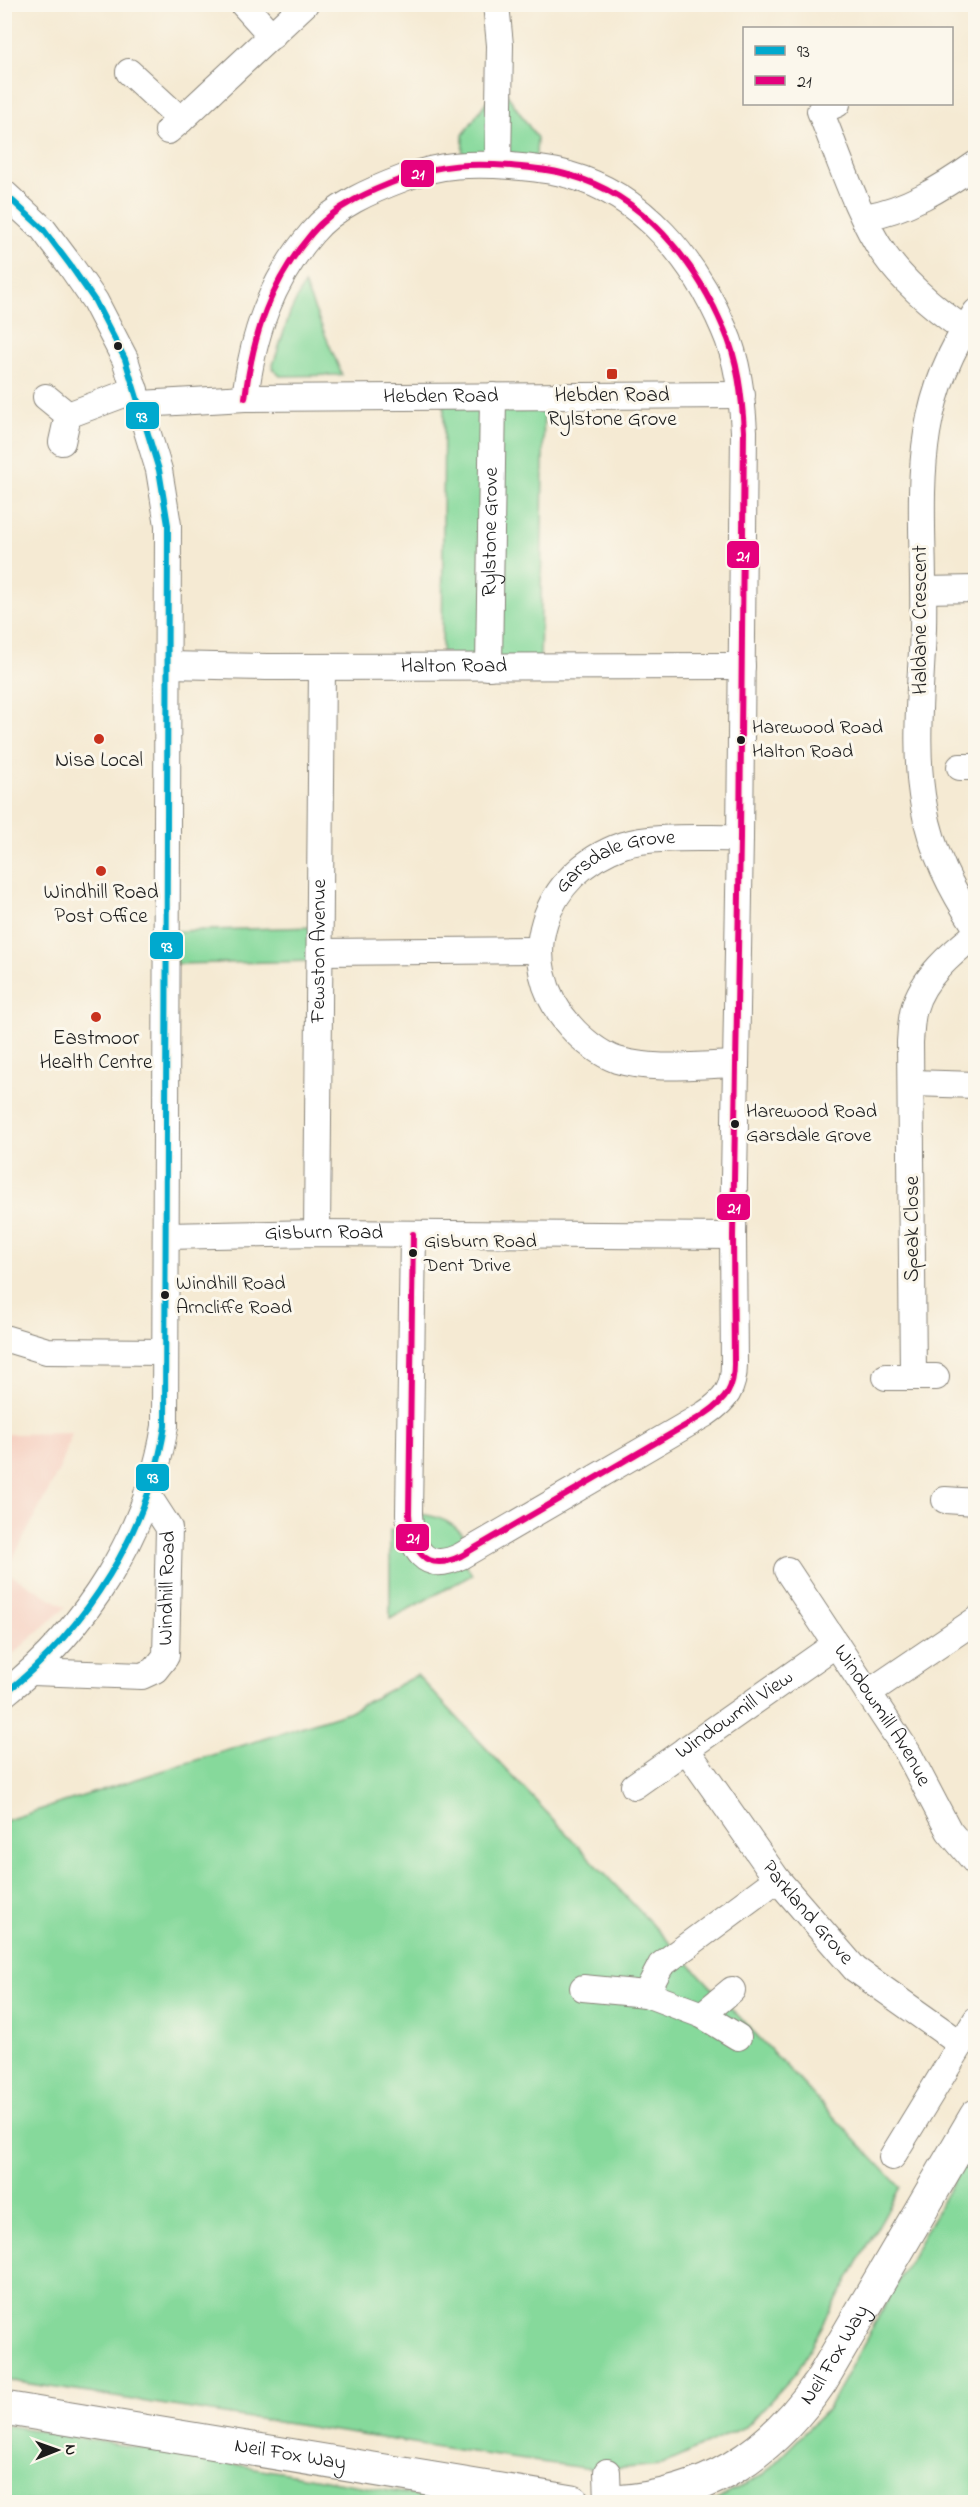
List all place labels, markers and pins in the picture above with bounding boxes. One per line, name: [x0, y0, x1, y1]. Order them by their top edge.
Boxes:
unlabelled marker: [112, 340, 124, 352]
marker: Hebden Road Rylstone Grove: [605, 367, 619, 381]
place label: Hebden Road Rylstone Grove: [547, 381, 677, 437]
place label: Harewood Road Halton Road: [752, 714, 883, 767]
marker: Nisa Local: [92, 732, 106, 746]
marker: Harewood Road Halton Road: [735, 734, 747, 746]
place label: Nisa Local: [55, 746, 143, 776]
marker: Windhill Road Post Office: [94, 864, 108, 878]
place label: Windhill Road Post Office: [44, 878, 159, 932]
marker: Eastmoor Health Centre: [89, 1010, 103, 1024]
place label: Eastmoor Health Centre: [39, 1024, 153, 1078]
place label: Harewood Road Garsdale Grove: [746, 1098, 877, 1151]
marker: Harewood Road Garsdale Grove: [729, 1118, 741, 1130]
place label: Gisburn Road Dent Drive: [423, 1228, 537, 1281]
marker: Gisburn Road Dent Drive: [407, 1247, 419, 1259]
place label: Windhill Road Arncliffe Road: [176, 1270, 292, 1323]
marker: Windhill Road Arncliffe Road: [159, 1289, 171, 1301]

